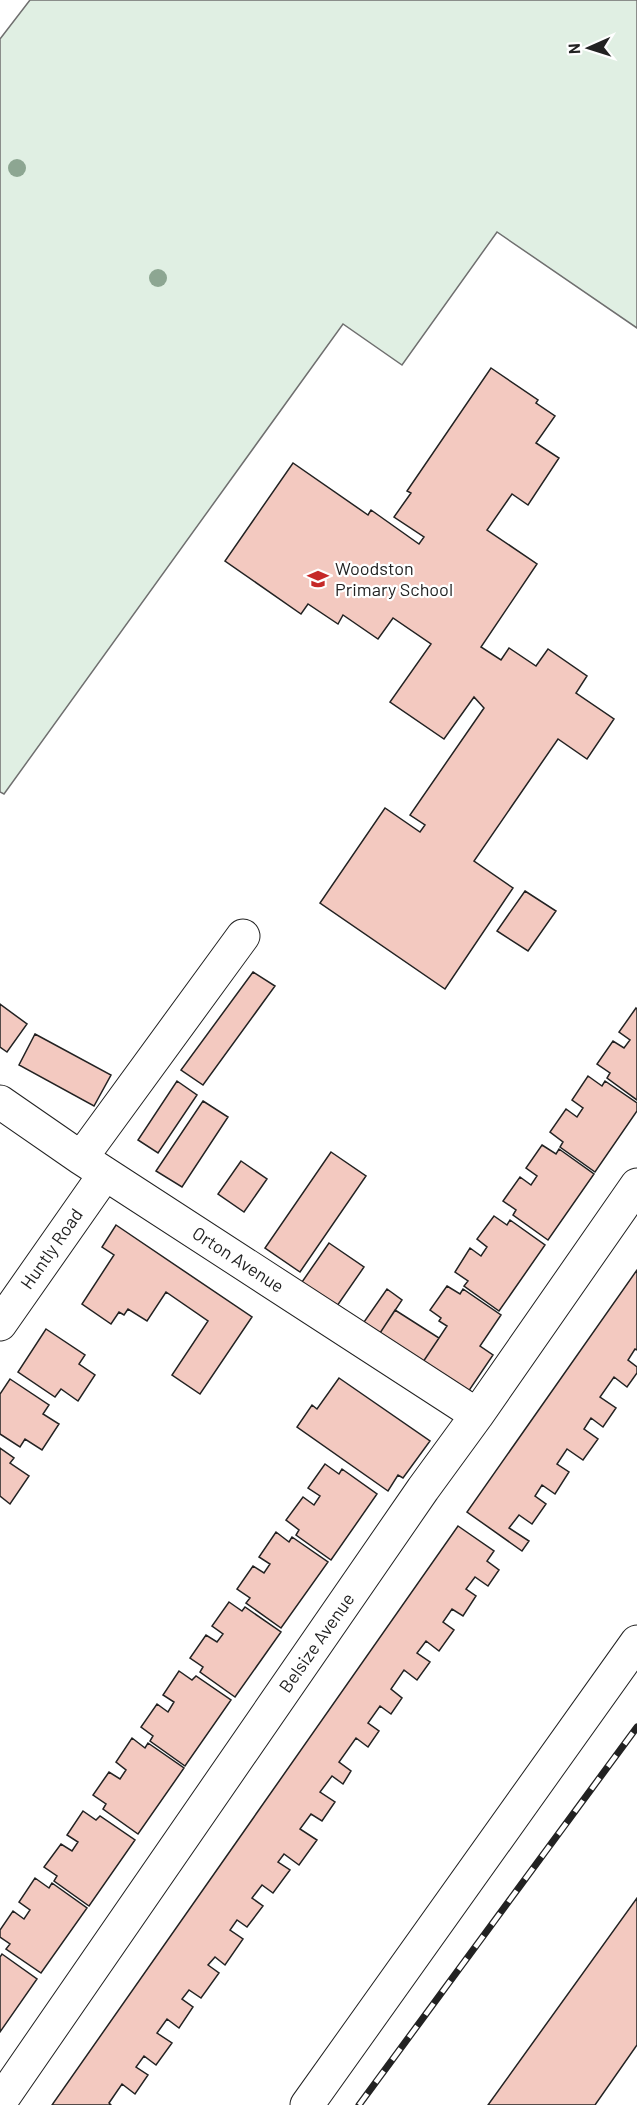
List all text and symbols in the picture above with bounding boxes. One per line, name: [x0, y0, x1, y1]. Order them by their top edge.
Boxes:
north arrow: [559, 18, 619, 78]
text: N: [564, 43, 583, 55]
place label: Woodston Primary School: [335, 557, 453, 600]
school or university icon: Woodston Primary School: [306, 567, 330, 591]
street label: Huntly Road: [15, 1204, 87, 1293]
street label: Orton Avenue: [189, 1221, 288, 1297]
street label: Belsize Avenue: [274, 1588, 359, 1697]

